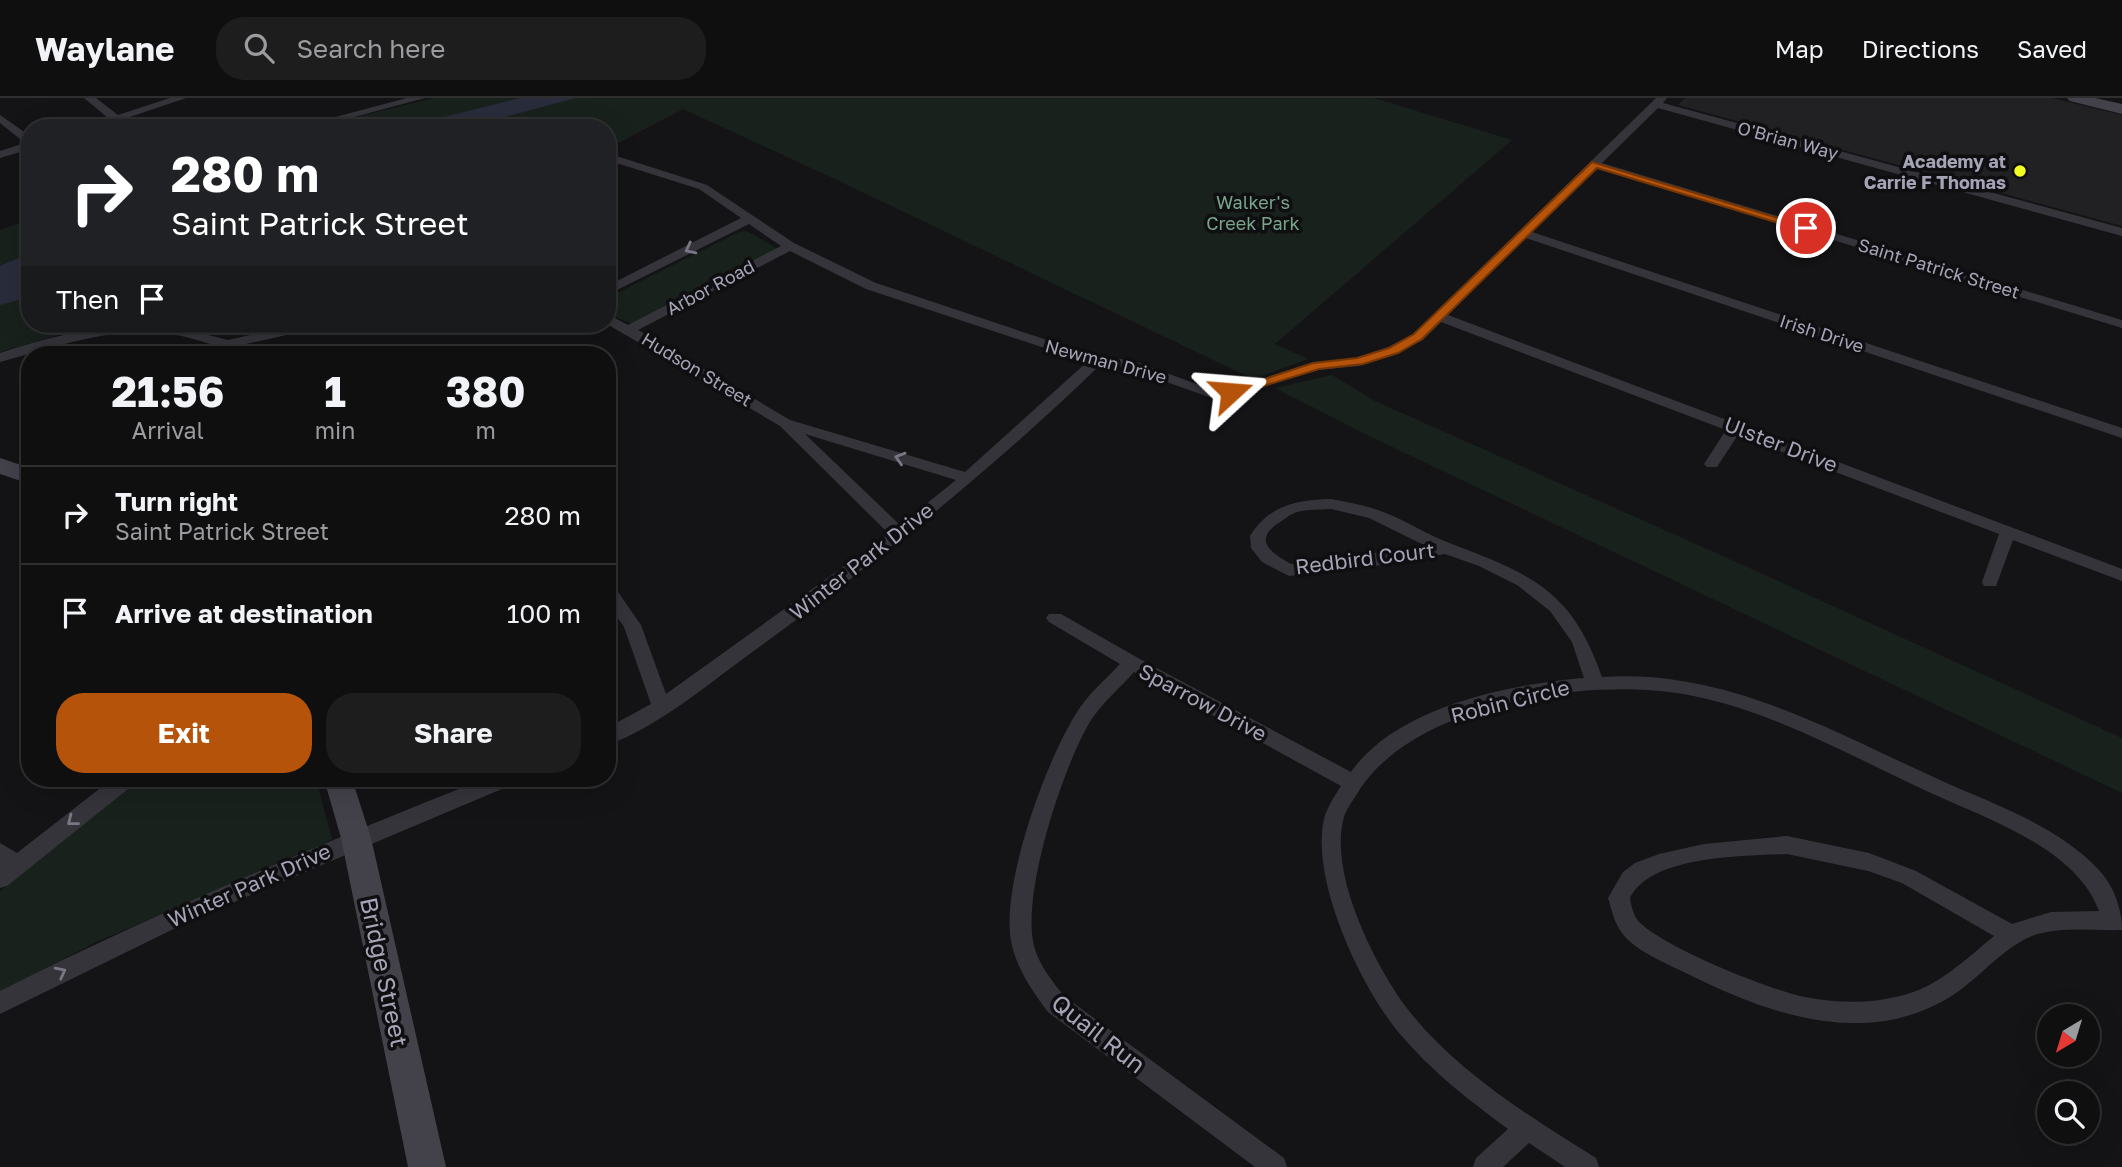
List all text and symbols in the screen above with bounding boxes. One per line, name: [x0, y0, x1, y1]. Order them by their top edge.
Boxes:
search box: [216, 17, 706, 80]
text: Waylane: [35, 29, 174, 68]
icon: search: [240, 29, 278, 67]
text: Search here: [296, 33, 445, 64]
text: Map: [1775, 34, 1824, 63]
text: Directions: [1862, 34, 1979, 63]
text: Saved: [2017, 34, 2087, 63]
street label: O'Brian Way: [1735, 116, 1841, 164]
text: 280 m: [171, 144, 319, 203]
icon: right: [56, 147, 147, 238]
place label: Academy at Carrie F Thomas: [1864, 150, 2006, 193]
marker: Academy at Carrie F Thomas: [2012, 163, 2028, 179]
park label: Walker's Creek Park: [1206, 191, 1300, 234]
pin: [1776, 198, 1836, 258]
text: Saint Patrick Street: [171, 204, 469, 242]
icon: arrive: [1787, 209, 1825, 247]
street label: Saint Patrick Street: [1856, 233, 2022, 303]
one-way arrow: [685, 240, 698, 254]
street label: Arbor Road: [662, 255, 758, 319]
icon: arrive: [133, 280, 171, 318]
text: Then: [56, 284, 119, 315]
street label: Irish Drive: [1777, 309, 1867, 357]
street label: Hudson Street: [638, 327, 756, 411]
street label: Newman Drive: [1043, 334, 1169, 388]
position arrow: [1194, 355, 1268, 429]
text: 21:56: [111, 366, 224, 416]
text: 1: [324, 366, 346, 416]
text: 380: [446, 366, 526, 416]
street label: Ulster Drive: [1721, 410, 1841, 478]
text: Arrival: [132, 416, 204, 444]
text: min: [315, 416, 355, 444]
text: m: [476, 416, 496, 444]
one-way arrow: [895, 452, 907, 466]
text: Turn right: [115, 486, 238, 517]
icon: right: [56, 496, 94, 534]
street label: Winter Park Drive: [784, 497, 938, 625]
text: 280 m: [504, 500, 581, 531]
text: Saint Patrick Street: [115, 517, 329, 545]
street label: Redbird Court: [1294, 537, 1436, 579]
icon: arrive: [56, 594, 94, 632]
text: Arrive at destination: [115, 598, 373, 629]
text: 100 m: [507, 598, 581, 629]
street label: Sparrow Drive: [1135, 657, 1271, 747]
street label: Robin Circle: [1448, 674, 1572, 728]
button: Exit: [56, 693, 312, 773]
button: Share: [326, 693, 581, 773]
one-way arrow: [67, 812, 79, 825]
street label: Winter Park Drive: [164, 837, 334, 933]
street label: Bridge Street: [355, 894, 415, 1050]
one-way arrow: [54, 966, 66, 980]
street label: Quail Run: [1046, 987, 1152, 1079]
north arrow: [2037, 1004, 2100, 1068]
map controls: [2037, 1004, 2100, 1144]
button: search: [2037, 1081, 2100, 1144]

